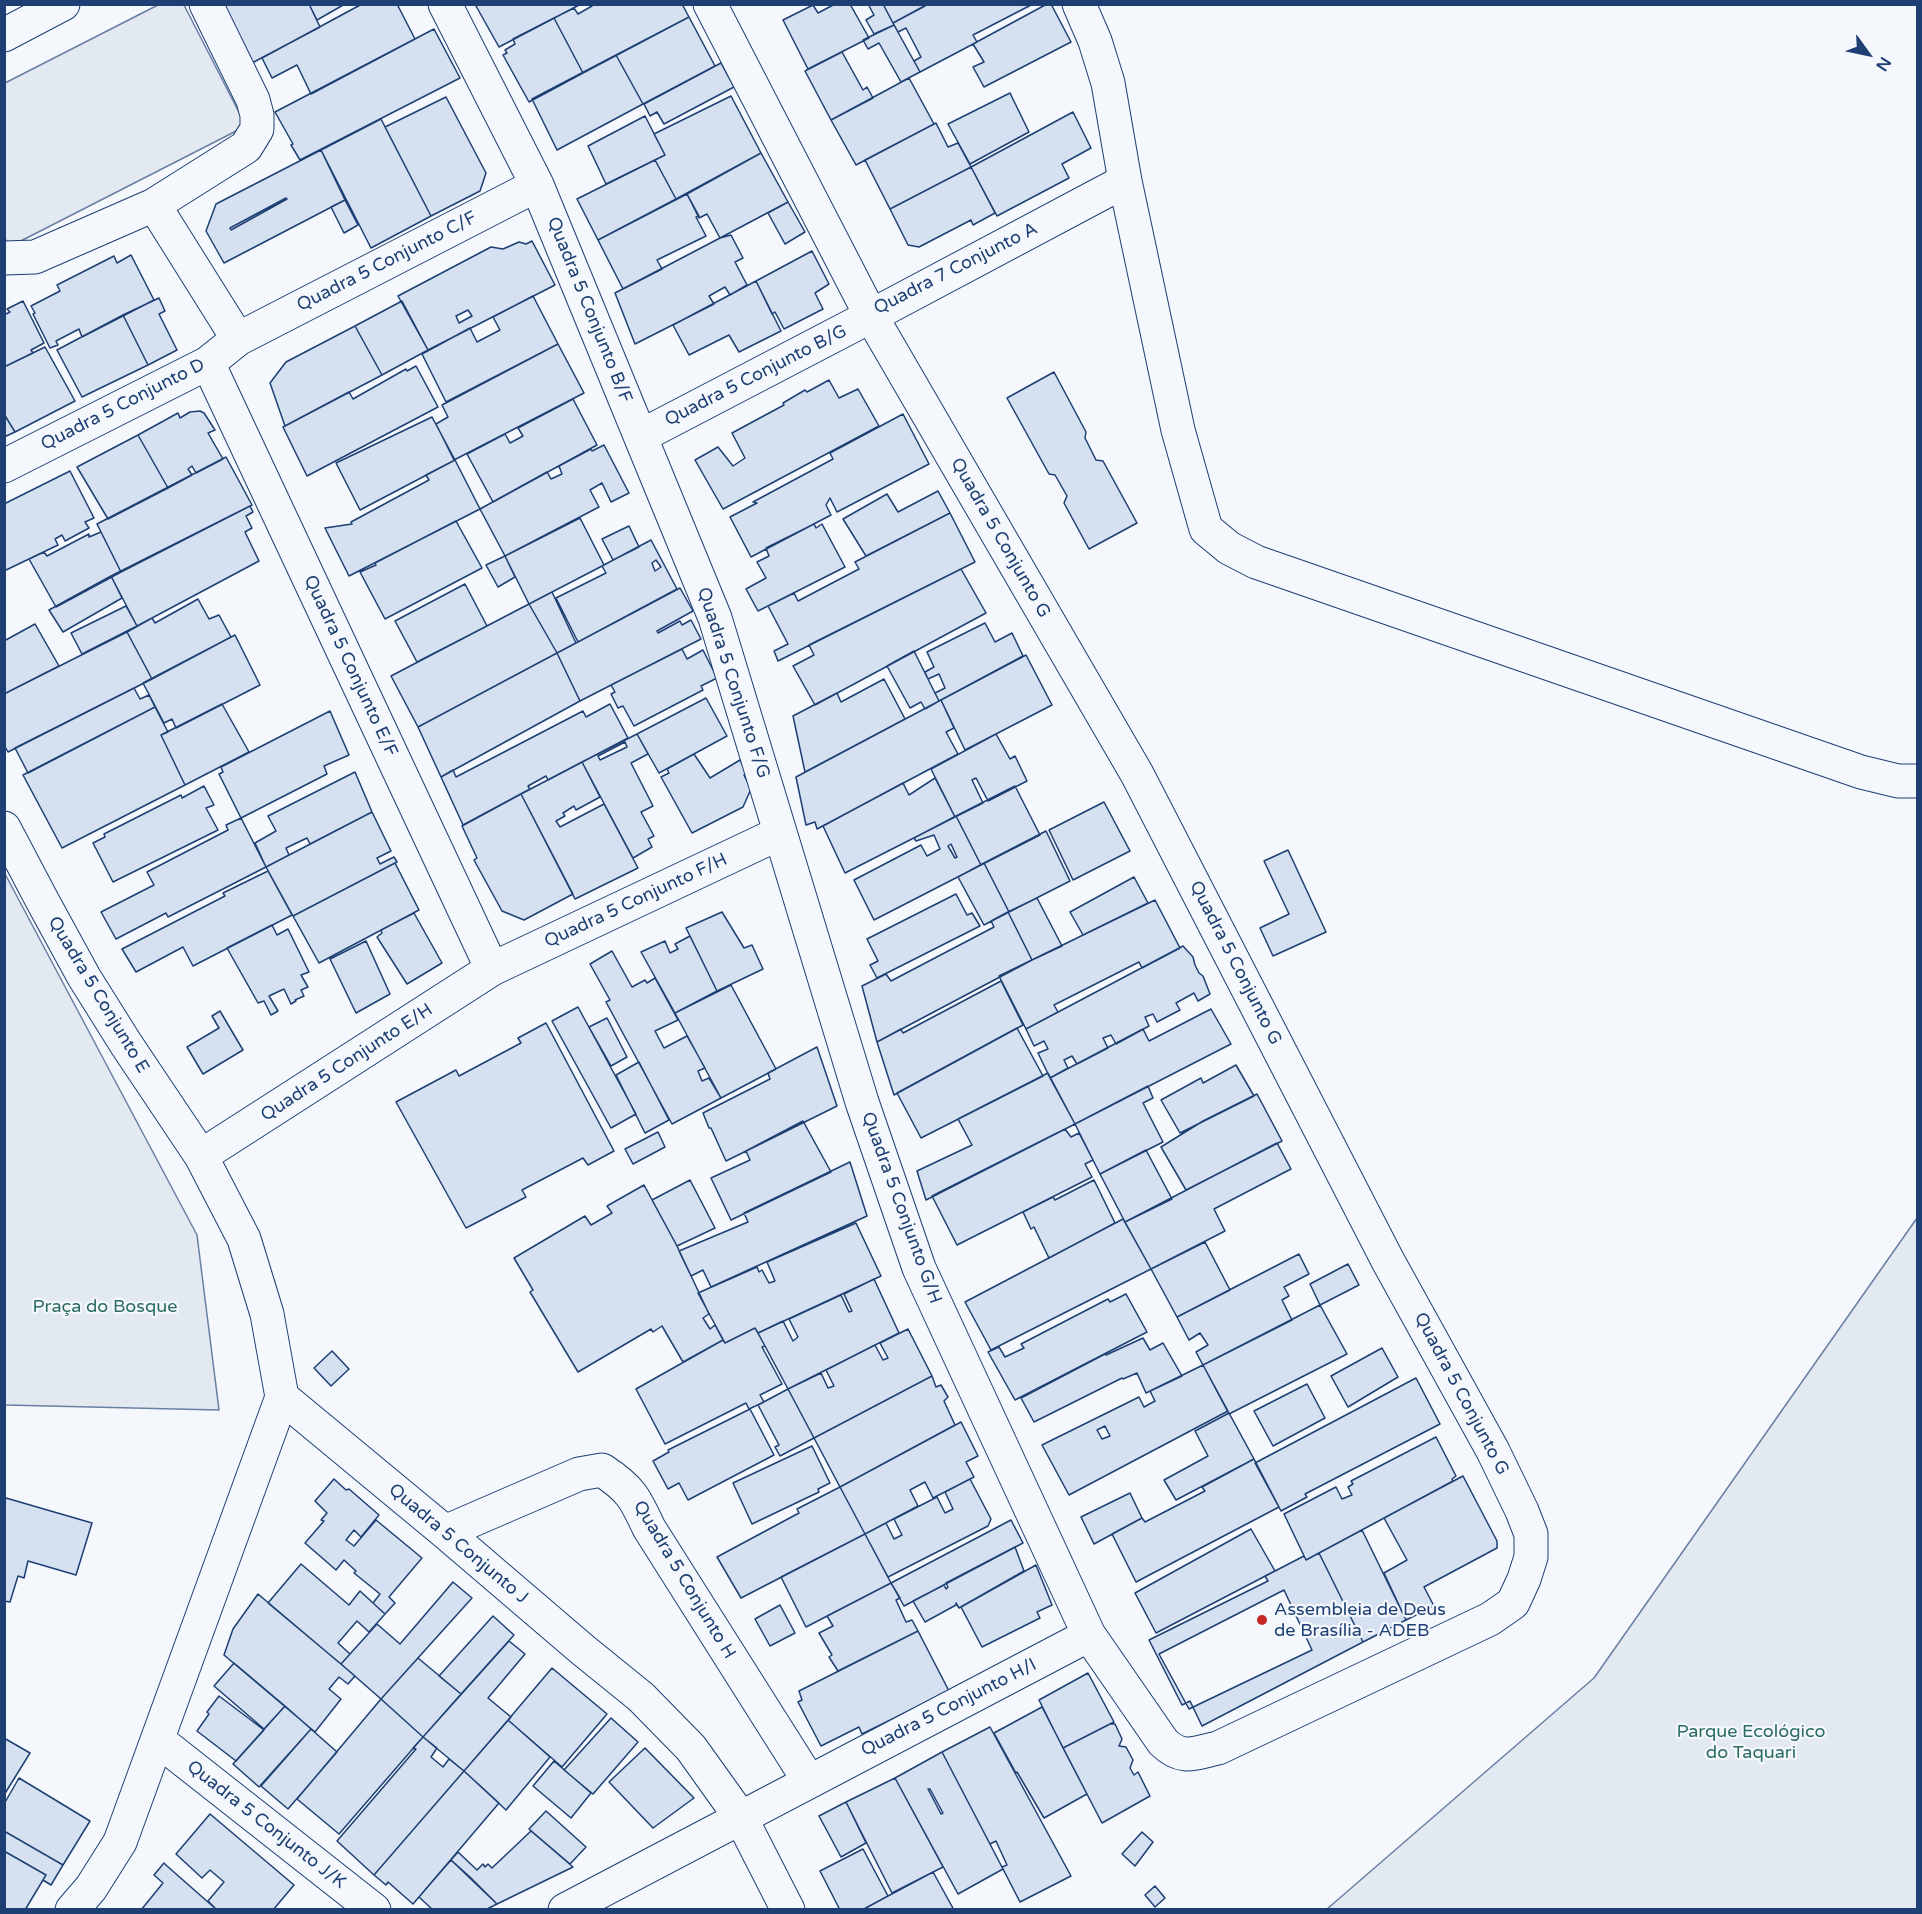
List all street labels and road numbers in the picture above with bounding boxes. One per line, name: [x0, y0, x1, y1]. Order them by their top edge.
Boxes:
street label: Quadra 5 Conjunto C/F: [294, 207, 480, 317]
street label: Quadra 5 Conjunto B/F: [542, 214, 636, 406]
street label: Quadra 7 Conjunto A: [871, 218, 1041, 320]
street label: Quadra 5 Conjunto B/G: [661, 321, 851, 431]
street label: Quadra 5 Conjunto D: [38, 354, 208, 456]
street label: Quadra 5 Conjunto G: [945, 454, 1055, 622]
street label: Quadra 5 Conjunto E/F: [298, 572, 402, 760]
street label: Quadra 5 Conjunto F/G: [692, 585, 774, 781]
street label: Quadra 5 Conjunto F/H: [541, 849, 731, 953]
street label: Quadra 5 Conjunto G: [1184, 877, 1286, 1049]
street label: Quadra 5 Conjunto E: [43, 913, 153, 1077]
street label: Quadra 5 Conjunto E/H: [257, 999, 437, 1127]
street label: Quadra 5 Conjunto G/H: [856, 1109, 946, 1307]
street label: Quadra 5 Conjunto G: [1409, 1309, 1513, 1479]
street label: Quadra 5 Conjunto J: [384, 1479, 532, 1609]
street label: Quadra 5 Conjunto H: [628, 1497, 740, 1663]
street label: Quadra 5 Conjunto H/I: [858, 1654, 1040, 1762]
street label: Quadra 5 Conjunto J/K: [182, 1756, 350, 1894]

